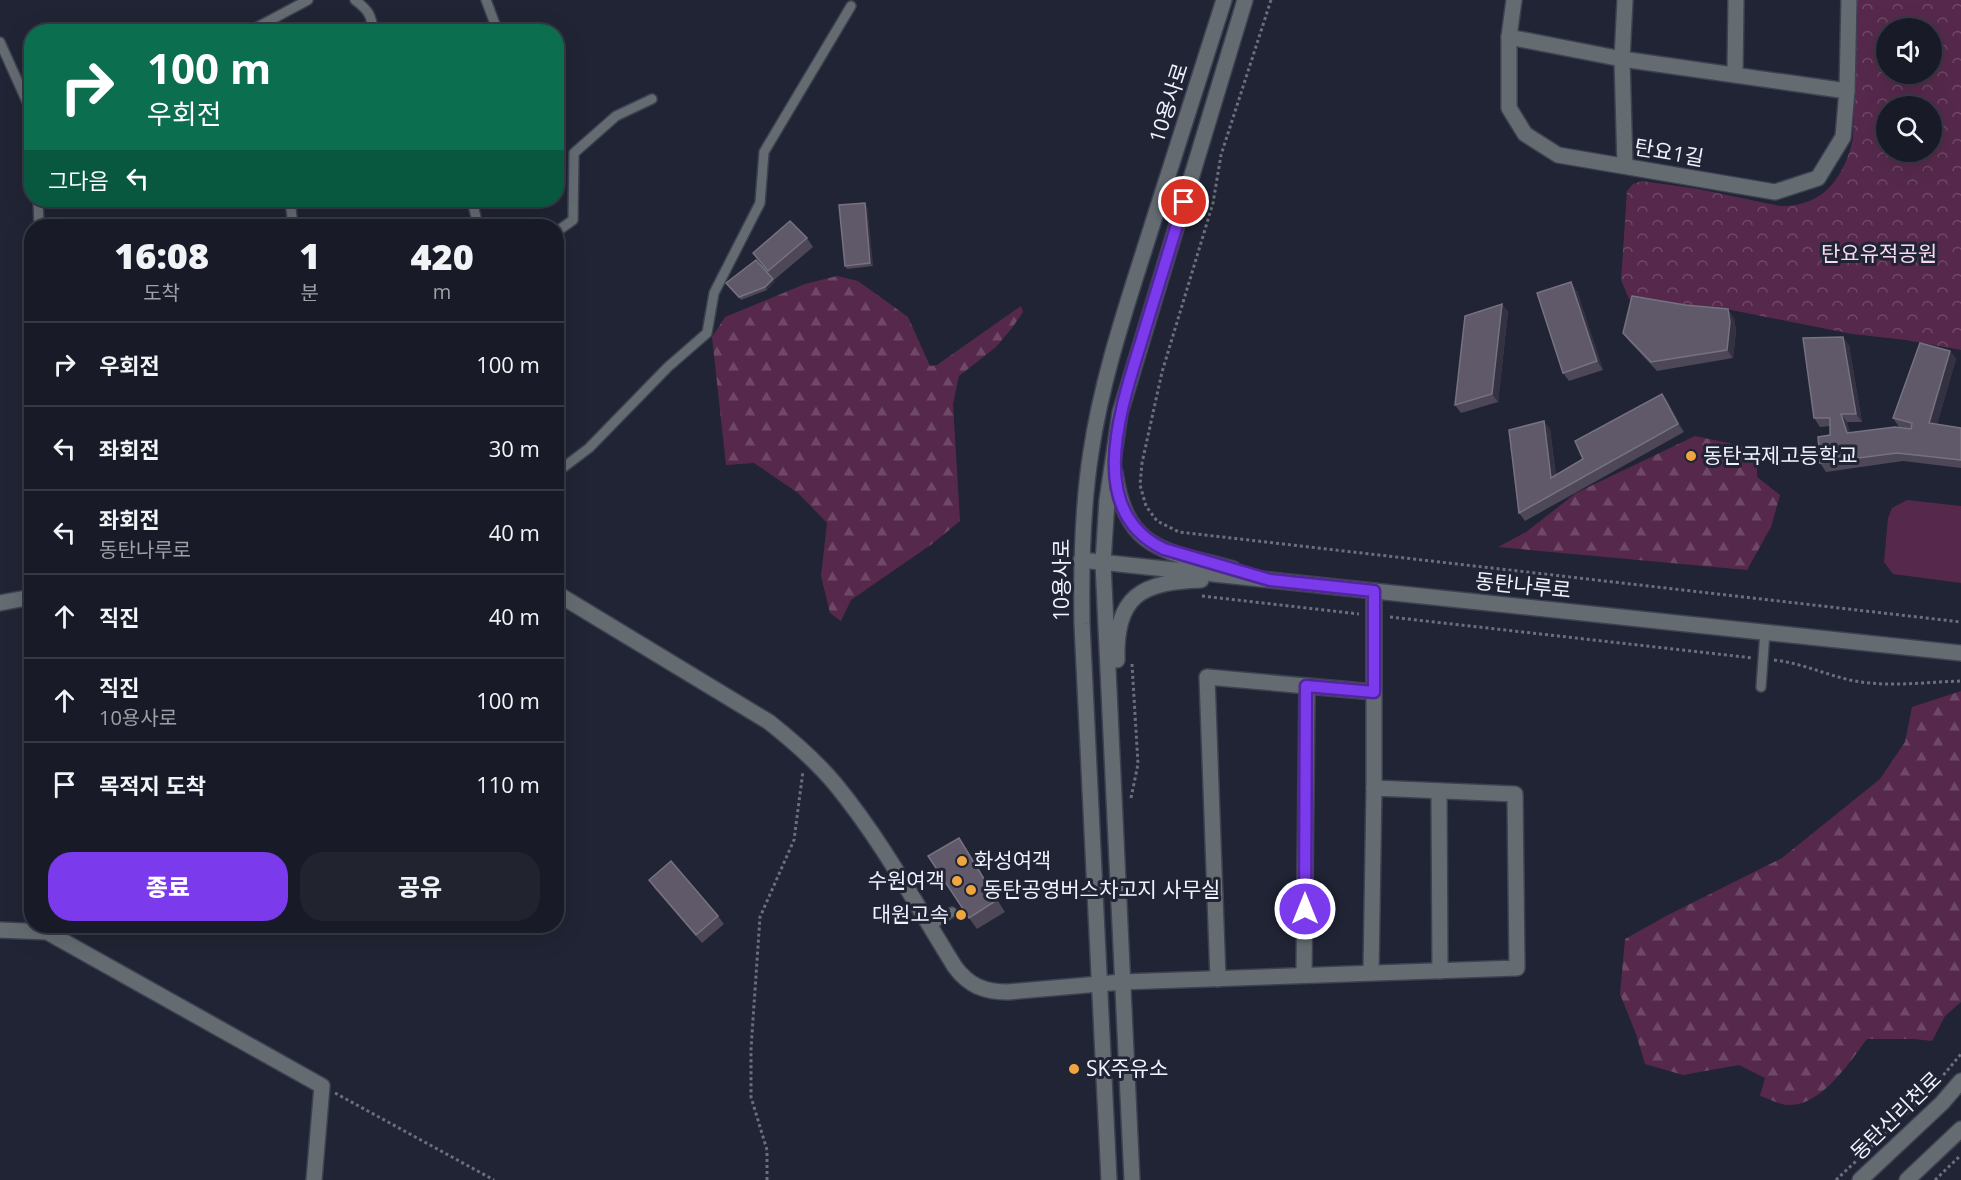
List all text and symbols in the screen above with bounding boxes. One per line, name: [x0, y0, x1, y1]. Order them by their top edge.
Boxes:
map controls: [1876, 18, 1942, 162]
button: sound: [1876, 18, 1942, 84]
text: 100 m: [147, 39, 271, 96]
icon: right: [48, 48, 126, 126]
street label: 10용사로: [1142, 59, 1194, 146]
text: 우회전: [147, 95, 222, 132]
button: search: [1876, 96, 1942, 162]
street label: 탄요1길: [1632, 132, 1706, 172]
icon: left: [121, 162, 154, 195]
text: 그다음: [48, 165, 109, 195]
pin: [1158, 176, 1209, 227]
icon: arrive: [1167, 185, 1200, 218]
text: 16:08: [114, 231, 209, 280]
text: 1: [299, 231, 320, 280]
text: 420: [410, 232, 474, 281]
park label: 탄요유적공원: [1821, 239, 1937, 267]
text: m: [433, 278, 451, 305]
text: 도착: [143, 279, 180, 306]
text: 분: [301, 279, 319, 306]
icon: right: [48, 348, 81, 381]
text: 100 m: [476, 349, 540, 379]
text: 우회전: [99, 350, 160, 380]
icon: left: [48, 432, 81, 465]
text: 30 m: [489, 433, 540, 463]
text: 좌회전: [99, 434, 160, 464]
place label: 동탄국제고등학교: [1703, 441, 1858, 469]
marker: 동탄국제고등학교: [1684, 449, 1698, 463]
text: 좌회전: [99, 504, 160, 534]
icon: left: [48, 516, 81, 549]
text: 40 m: [489, 517, 540, 547]
text: 동탄나루로: [99, 536, 191, 563]
street label: 10용사로: [1047, 539, 1075, 621]
street label: 동탄나루로: [1474, 566, 1573, 604]
icon: ahead: [48, 600, 81, 633]
text: 40 m: [489, 601, 540, 631]
text: 직진: [99, 602, 139, 632]
text: 직진: [99, 672, 139, 702]
icon: ahead: [48, 684, 81, 717]
text: 100 m: [476, 685, 540, 715]
text: 10용사로: [99, 704, 177, 731]
icon: arrive: [48, 768, 81, 801]
text: 110 m: [476, 769, 540, 799]
text: 목적지 도착: [99, 770, 206, 800]
place label: 화성여객: [974, 846, 1051, 874]
button: 종료: [48, 852, 288, 921]
button: 공유: [300, 852, 540, 921]
marker: 화성여객: [955, 854, 969, 868]
place label: 수원여객: [868, 866, 945, 894]
marker: 수원여객: [950, 874, 964, 888]
place label: 동탄공영버스차고지 사무실: [983, 875, 1220, 903]
position arrow: [1273, 877, 1337, 941]
marker: 동탄공영버스차고지 사무실: [964, 883, 978, 897]
place label: 대원고속: [872, 900, 949, 928]
marker: 대원고속: [954, 908, 968, 922]
place label: SK주유소: [1086, 1054, 1168, 1082]
marker: SK주유소: [1067, 1062, 1081, 1076]
street label: 동탄신리천로: [1844, 1065, 1947, 1166]

